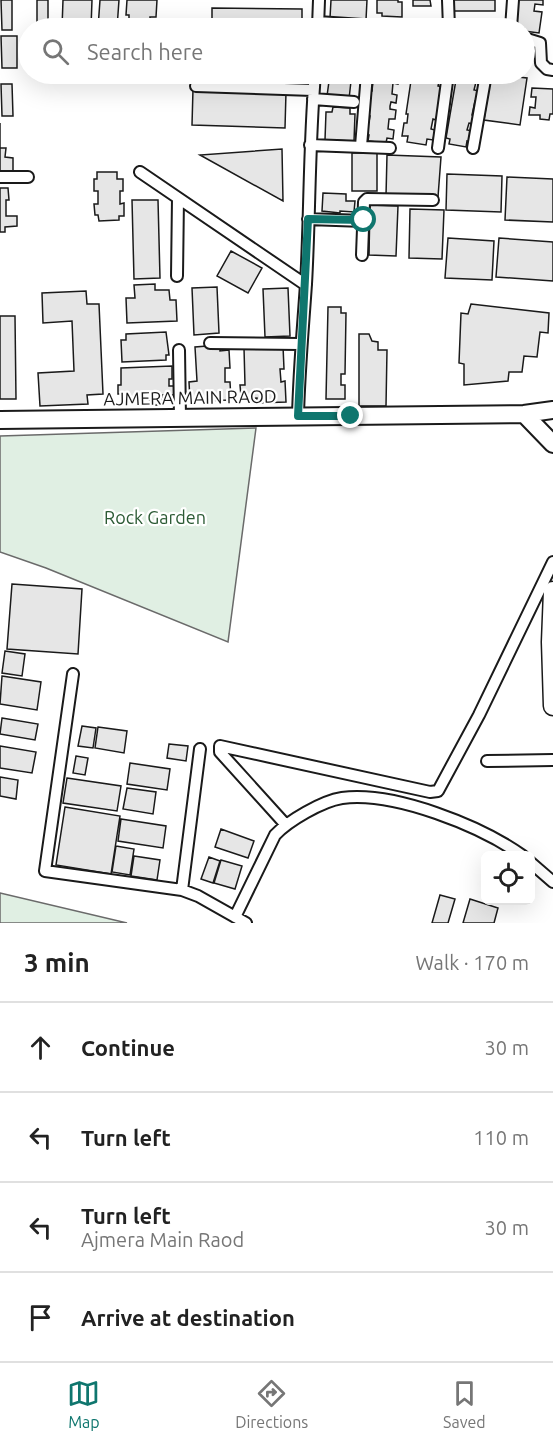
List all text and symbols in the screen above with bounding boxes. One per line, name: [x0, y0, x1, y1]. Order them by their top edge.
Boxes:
search box: [18, 18, 535, 84]
icon: search: [39, 35, 72, 68]
text: Search here: [87, 39, 203, 64]
route start: [350, 206, 376, 232]
street label: AJMERA MAIN RAOD: [103, 385, 277, 409]
route end: [337, 402, 363, 428]
park label: Rock Garden: [104, 507, 206, 527]
map controls: [481, 851, 535, 905]
button: locate: [481, 851, 535, 905]
text: 3 min: [24, 948, 90, 977]
text: Walk · 170 m: [416, 951, 529, 974]
icon: ahead: [24, 1031, 57, 1064]
text: Continue: [81, 1035, 175, 1060]
text: 30 m: [485, 1036, 529, 1059]
icon: left: [24, 1121, 57, 1154]
text: Turn left: [81, 1125, 171, 1150]
text: 110 m: [473, 1126, 529, 1149]
text: Turn left: [81, 1203, 171, 1228]
icon: left: [24, 1211, 57, 1244]
text: 30 m: [485, 1216, 529, 1239]
text: Ajmera Main Raod: [81, 1228, 244, 1251]
icon: arrive: [24, 1301, 57, 1334]
text: Arrive at destination: [81, 1305, 295, 1330]
tab: Map: [67, 1377, 100, 1431]
tab: Directions: [235, 1377, 308, 1431]
tab: Saved: [443, 1377, 486, 1431]

